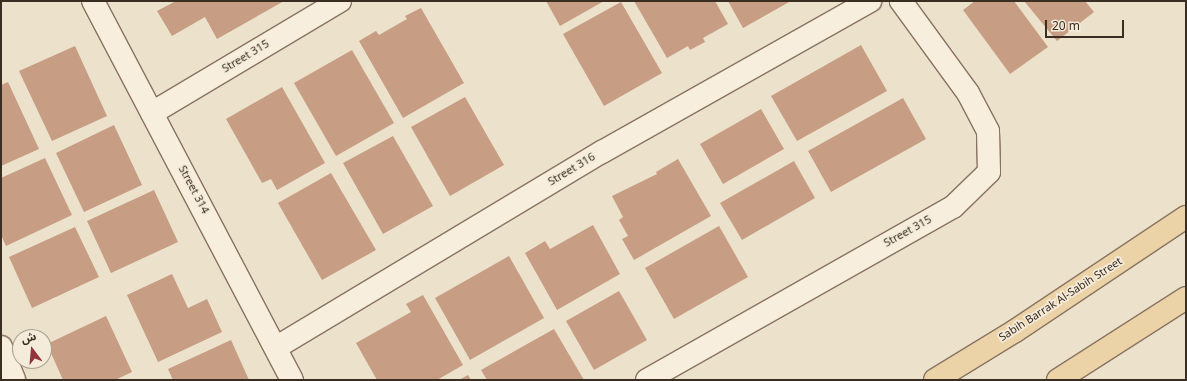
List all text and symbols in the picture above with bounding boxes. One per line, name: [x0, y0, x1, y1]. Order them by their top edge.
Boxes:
scale bar: [1047, 12, 1126, 38]
text: 20 m: [1052, 14, 1080, 39]
street label: Street 315: [220, 38, 272, 76]
street label: Street 316: [546, 151, 598, 189]
street label: Street 314: [175, 164, 211, 216]
street label: Street 315: [882, 214, 934, 250]
street label: Sabih Barrak Al-Sabih Street: [997, 255, 1125, 345]
text: ش: [18, 325, 39, 351]
north arrow: [12, 329, 52, 369]

